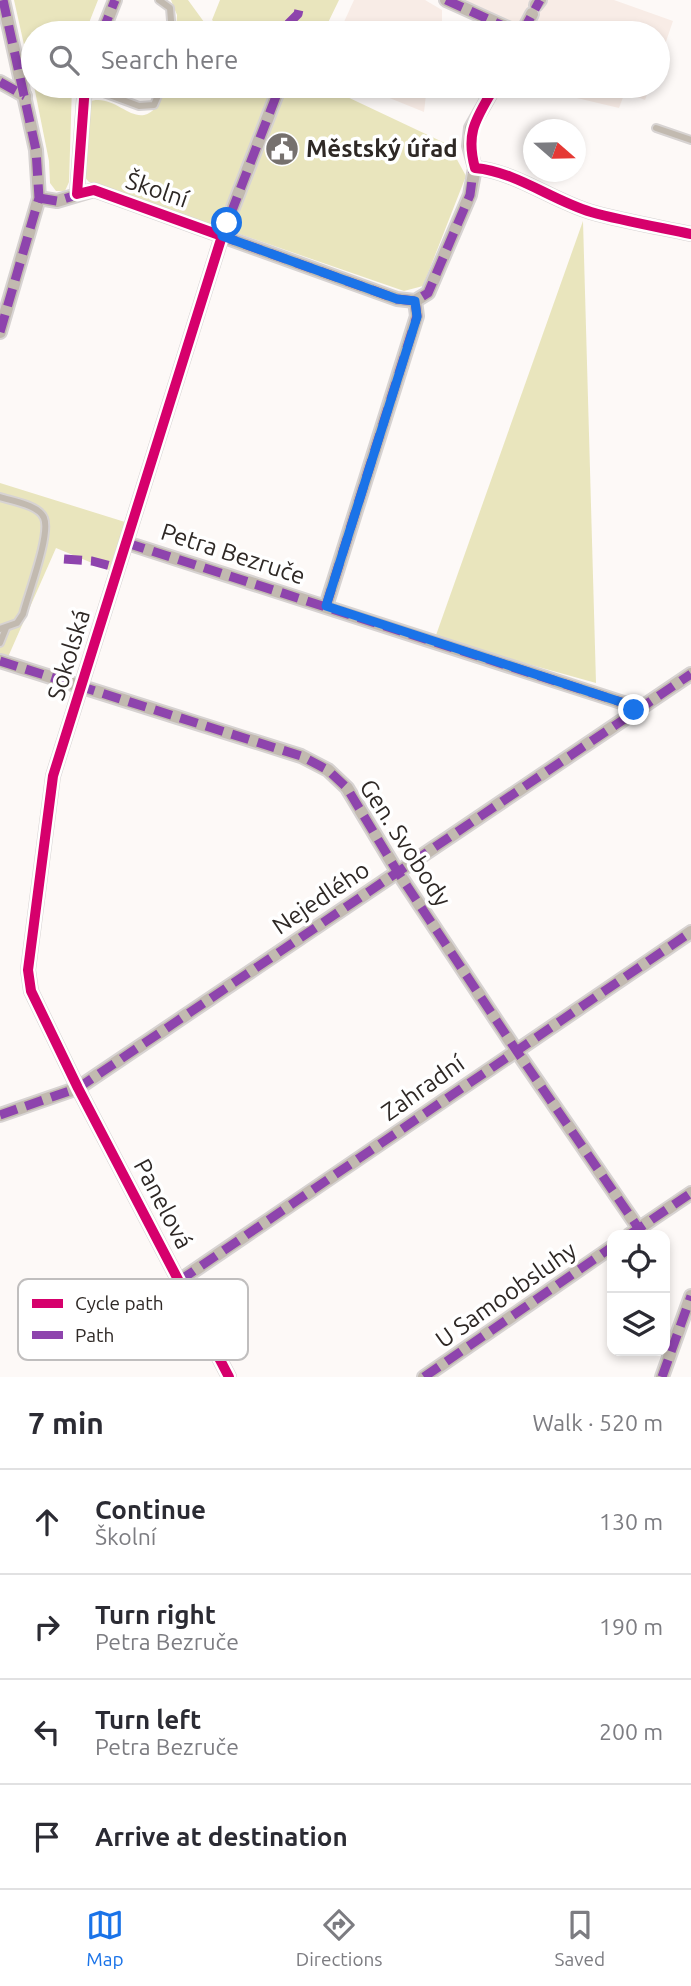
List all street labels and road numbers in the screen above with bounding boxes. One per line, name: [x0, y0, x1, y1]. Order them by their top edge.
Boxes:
street label: Školní: [122, 165, 193, 213]
street label: Petra Bezruče: [158, 517, 309, 590]
street label: Sokolská: [42, 606, 95, 703]
street label: Gen. Svobody: [354, 774, 457, 912]
street label: Nejedlého: [267, 855, 374, 940]
street label: Zahradní: [376, 1049, 470, 1126]
street label: Panelová: [129, 1154, 198, 1253]
street label: U Samoobsluhy: [430, 1236, 581, 1353]

